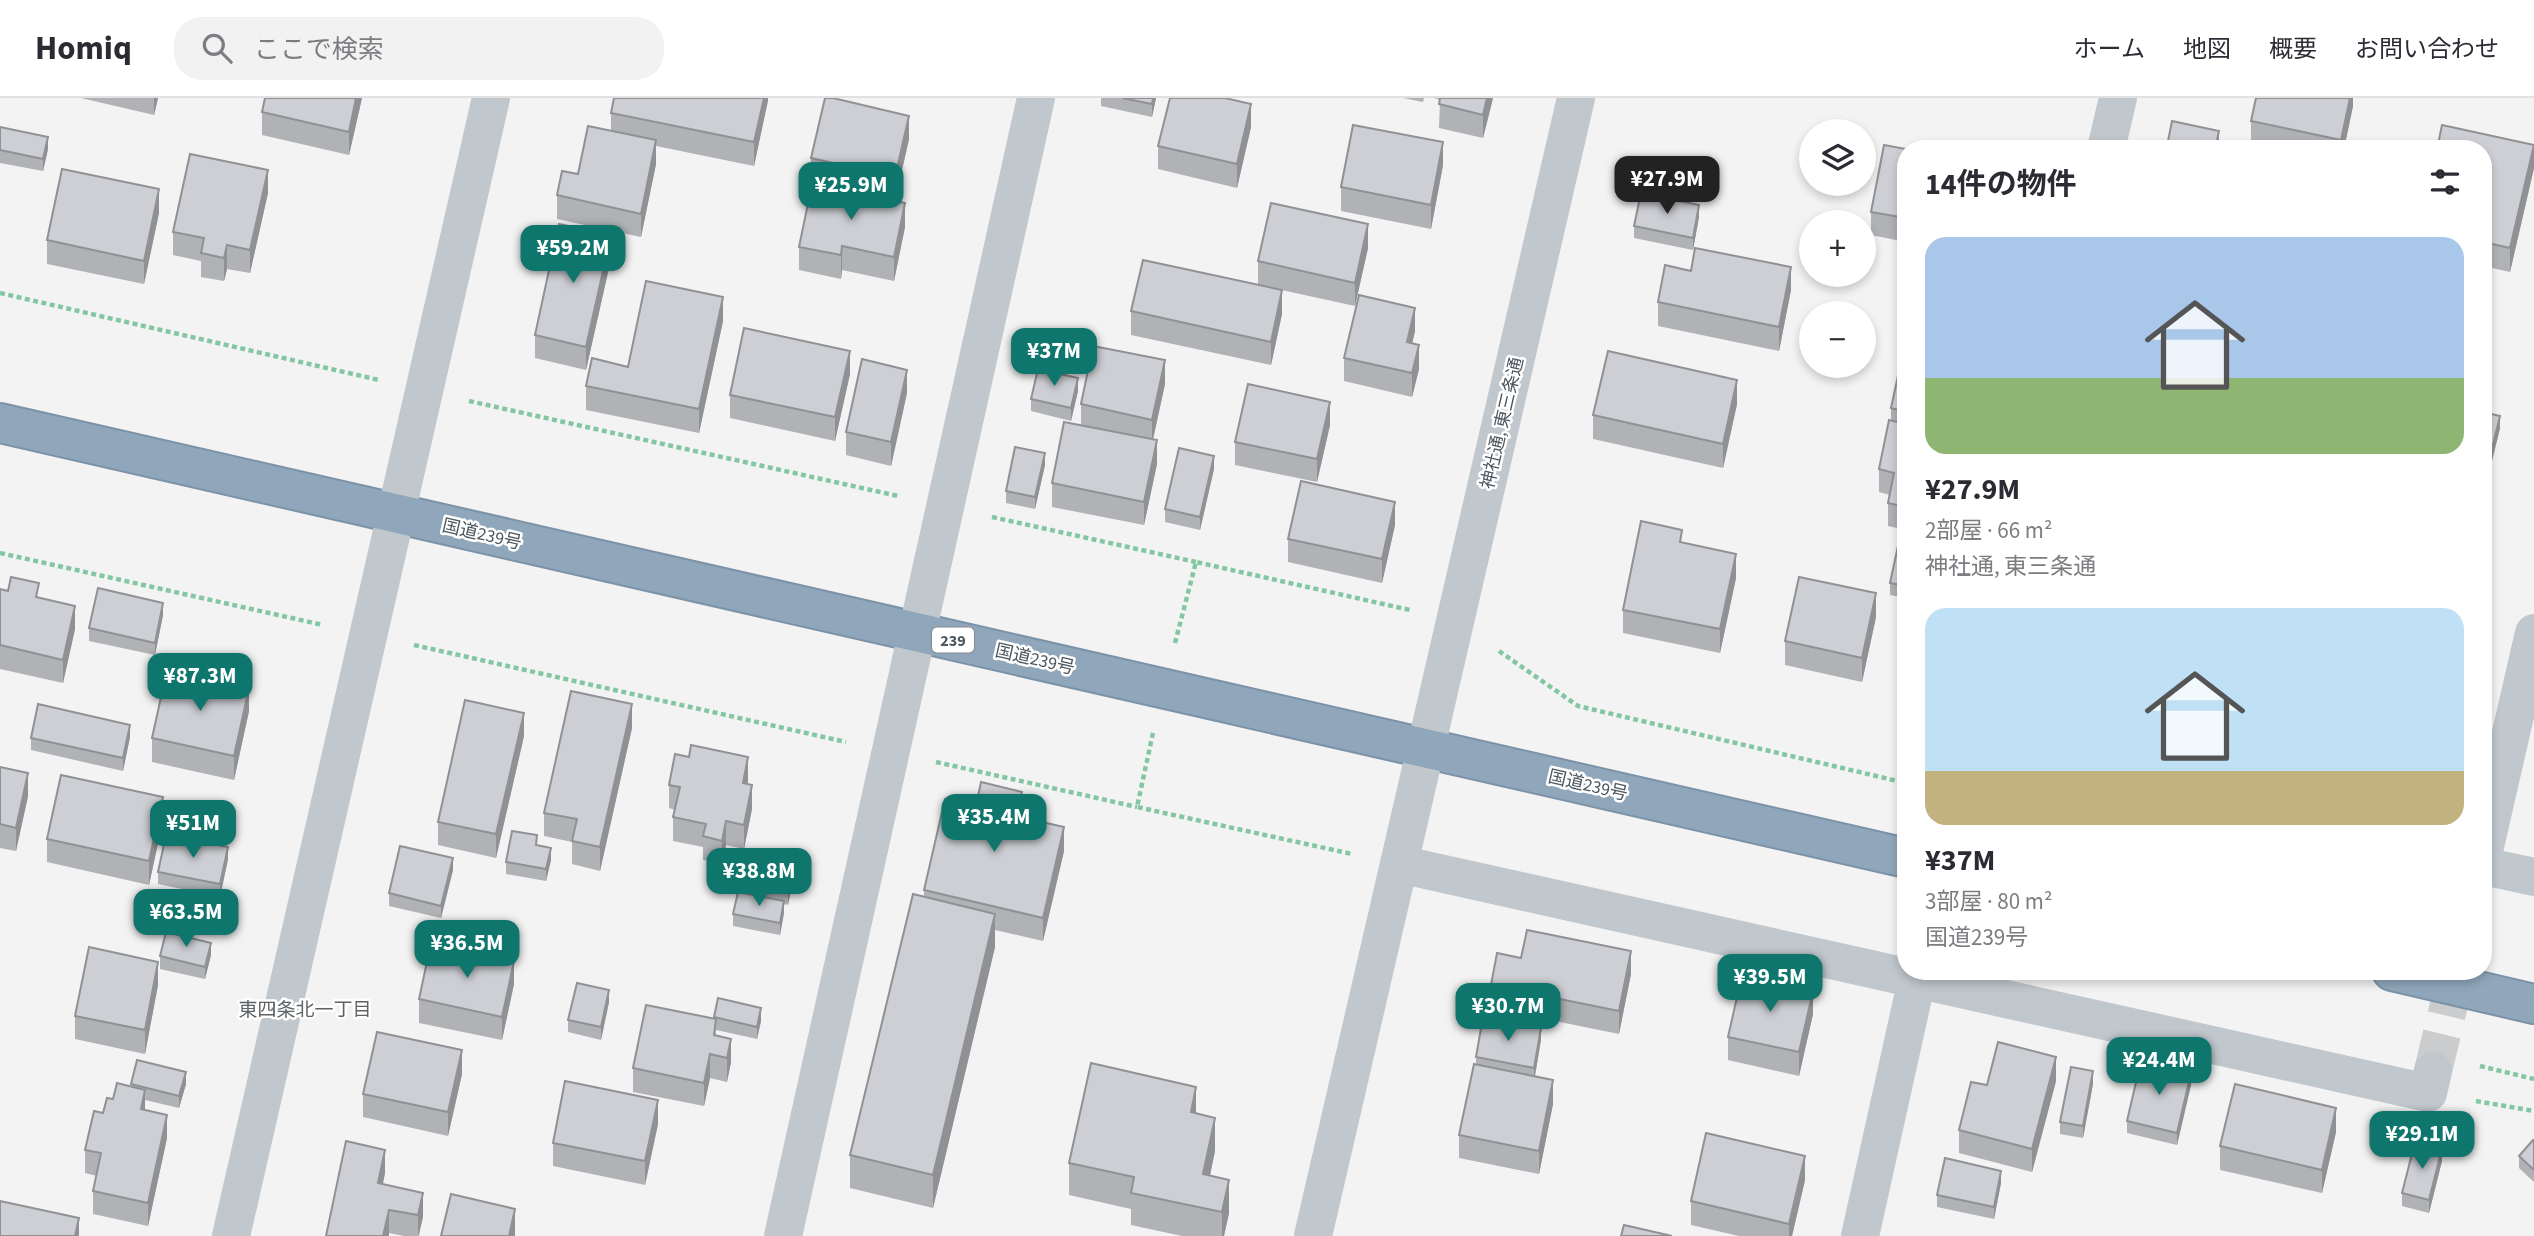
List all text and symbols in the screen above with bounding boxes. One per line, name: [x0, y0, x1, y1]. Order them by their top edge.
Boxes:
search box: [174, 17, 664, 80]
text: Homiq: [35, 25, 132, 72]
icon: search: [198, 29, 236, 67]
text: ここで検索: [254, 31, 384, 68]
text: ホーム: [2074, 32, 2145, 67]
text: 地図: [2183, 32, 2231, 67]
text: 概要: [2269, 32, 2317, 67]
text: お問い合わせ: [2355, 32, 2499, 67]
map controls: [1799, 119, 1876, 378]
button: layers: [1799, 119, 1876, 196]
pin: ¥27.9M: [1610, 156, 1724, 216]
pin: ¥25.9M: [794, 162, 908, 222]
text: ¥27.9M: [1630, 162, 1704, 195]
text: 14件の物件: [1925, 163, 2077, 206]
icon: filters: [2426, 163, 2464, 201]
text: ¥25.9M: [814, 168, 888, 201]
button: +: [1799, 210, 1876, 287]
pin: ¥59.2M: [516, 226, 630, 285]
text: ¥59.2M: [536, 231, 610, 264]
icon: home: [2132, 282, 2258, 408]
button: −: [1799, 301, 1876, 378]
pin: ¥37M: [1013, 328, 1095, 388]
text: ¥37M: [1027, 334, 1081, 367]
street label: 神社通, 東三条通: [1475, 355, 1530, 491]
text: ¥27.9M: [1925, 468, 2020, 511]
street label: 国道239号: [440, 513, 524, 556]
text: 2部屋 · 66 m²: [1925, 514, 2052, 547]
text: 神社通, 東三条通: [1925, 550, 2096, 583]
road number: 239: [932, 628, 974, 652]
street label: 国道239号: [993, 638, 1077, 681]
icon: home: [2132, 653, 2258, 779]
pin: ¥87.3M: [143, 654, 257, 713]
text: ¥87.3M: [163, 659, 237, 692]
street label: 国道239号: [1546, 764, 1630, 807]
pin: ¥35.4M: [937, 794, 1051, 854]
pin: ¥51M: [152, 800, 234, 860]
text: ¥35.4M: [957, 800, 1031, 833]
text: ¥51M: [166, 806, 220, 839]
text: ¥37M: [1925, 839, 1995, 882]
pin: ¥38.8M: [702, 848, 816, 908]
text: ¥38.8M: [722, 854, 796, 887]
text: 3部屋 · 80 m²: [1925, 885, 2052, 918]
pin: ¥63.5M: [129, 890, 243, 949]
text: ¥63.5M: [149, 895, 223, 928]
pin: ¥36.5M: [410, 920, 524, 980]
text: 国道239号: [1925, 921, 2028, 954]
text: ¥36.5M: [430, 926, 504, 959]
pin: ¥39.5M: [1713, 954, 1827, 1014]
text: ¥39.5M: [1733, 960, 1807, 993]
pin: ¥30.7M: [1451, 984, 1565, 1043]
text: ¥30.7M: [1471, 989, 1545, 1022]
district label: 東四条北一丁目: [238, 997, 372, 1024]
pin: ¥24.4M: [2102, 1038, 2216, 1097]
text: ¥24.4M: [2122, 1043, 2196, 1076]
pin: ¥29.1M: [2365, 1112, 2479, 1171]
text: ¥29.1M: [2385, 1117, 2459, 1150]

